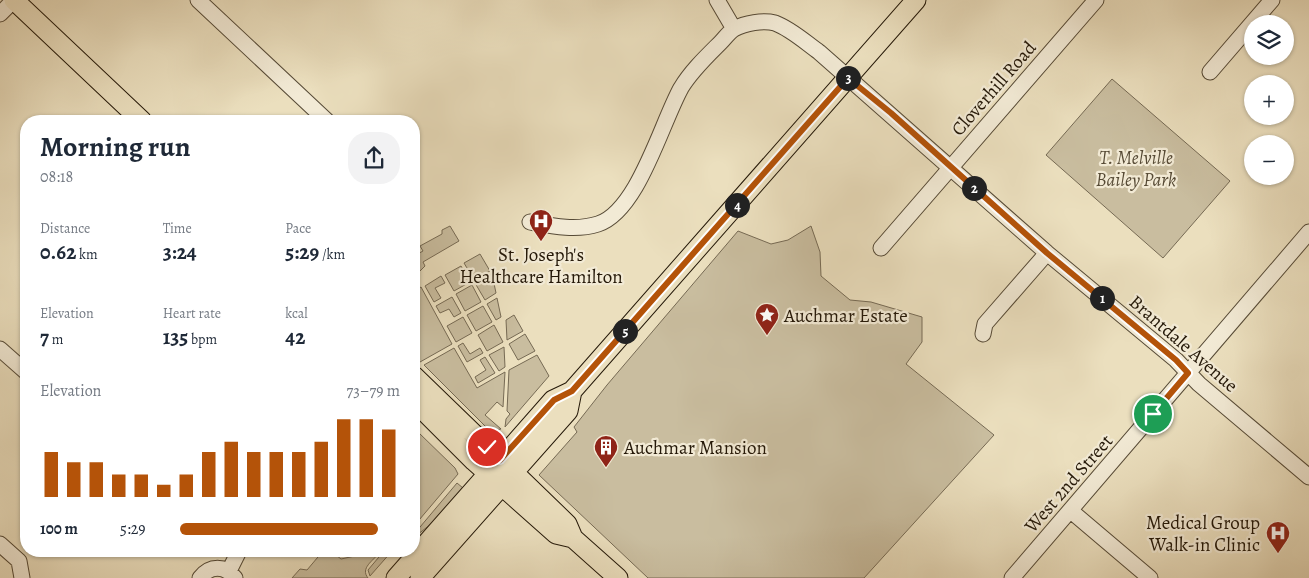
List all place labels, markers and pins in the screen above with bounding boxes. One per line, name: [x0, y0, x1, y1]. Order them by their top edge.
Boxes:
pin: 3: [836, 66, 860, 90]
pin: 2: [962, 176, 986, 200]
pin: 4: [724, 192, 750, 218]
hospital icon: St. Joseph's Healthcare Hamilton: [528, 208, 554, 242]
place label: St. Joseph's Healthcare Hamilton: [459, 242, 623, 290]
pin: 1: [1090, 286, 1114, 310]
place icon: Auchmar Estate: [754, 302, 780, 336]
place label: Auchmar Estate: [783, 303, 908, 329]
pin: 5: [612, 318, 638, 344]
pin: [1132, 393, 1174, 435]
pin: [466, 426, 508, 468]
building icon: Auchmar Mansion: [593, 434, 619, 468]
place label: Auchmar Mansion: [623, 435, 767, 461]
place label: Medical Group Walk-in Clinic: [1146, 510, 1260, 558]
hospital icon: Medical Group Walk-in Clinic: [1265, 520, 1291, 554]

